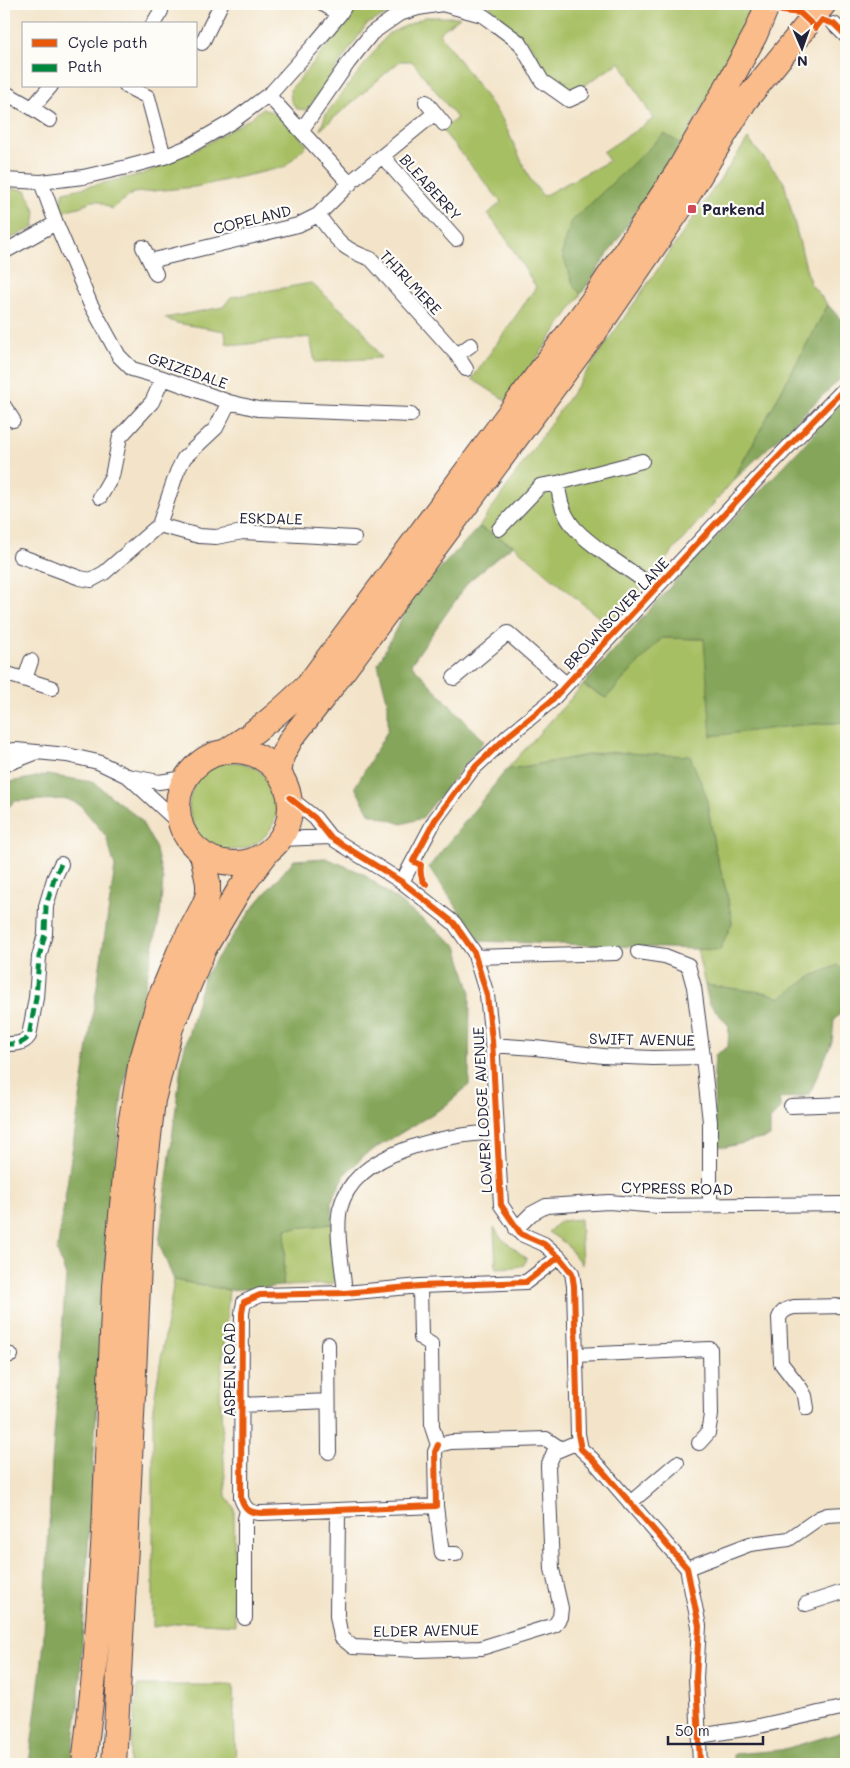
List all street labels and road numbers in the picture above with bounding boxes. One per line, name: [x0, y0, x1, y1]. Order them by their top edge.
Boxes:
street label: BLEABERRY: [396, 149, 466, 225]
street label: COPELAND: [211, 200, 293, 238]
street label: THIRLMERE: [376, 245, 447, 319]
street label: GRIZEDALE: [145, 347, 231, 393]
street label: ESKDALE: [239, 507, 303, 529]
street label: BROWNSOVER LANE: [559, 553, 673, 673]
street label: LOWER LODGE AVENUE: [468, 1026, 496, 1194]
street label: SWIFT AVENUE: [589, 1028, 695, 1050]
street label: CYPRESS ROAD: [621, 1177, 733, 1199]
street label: ASPEN ROAD: [219, 1323, 239, 1417]
street label: ELDER AVENUE: [373, 1619, 479, 1641]

